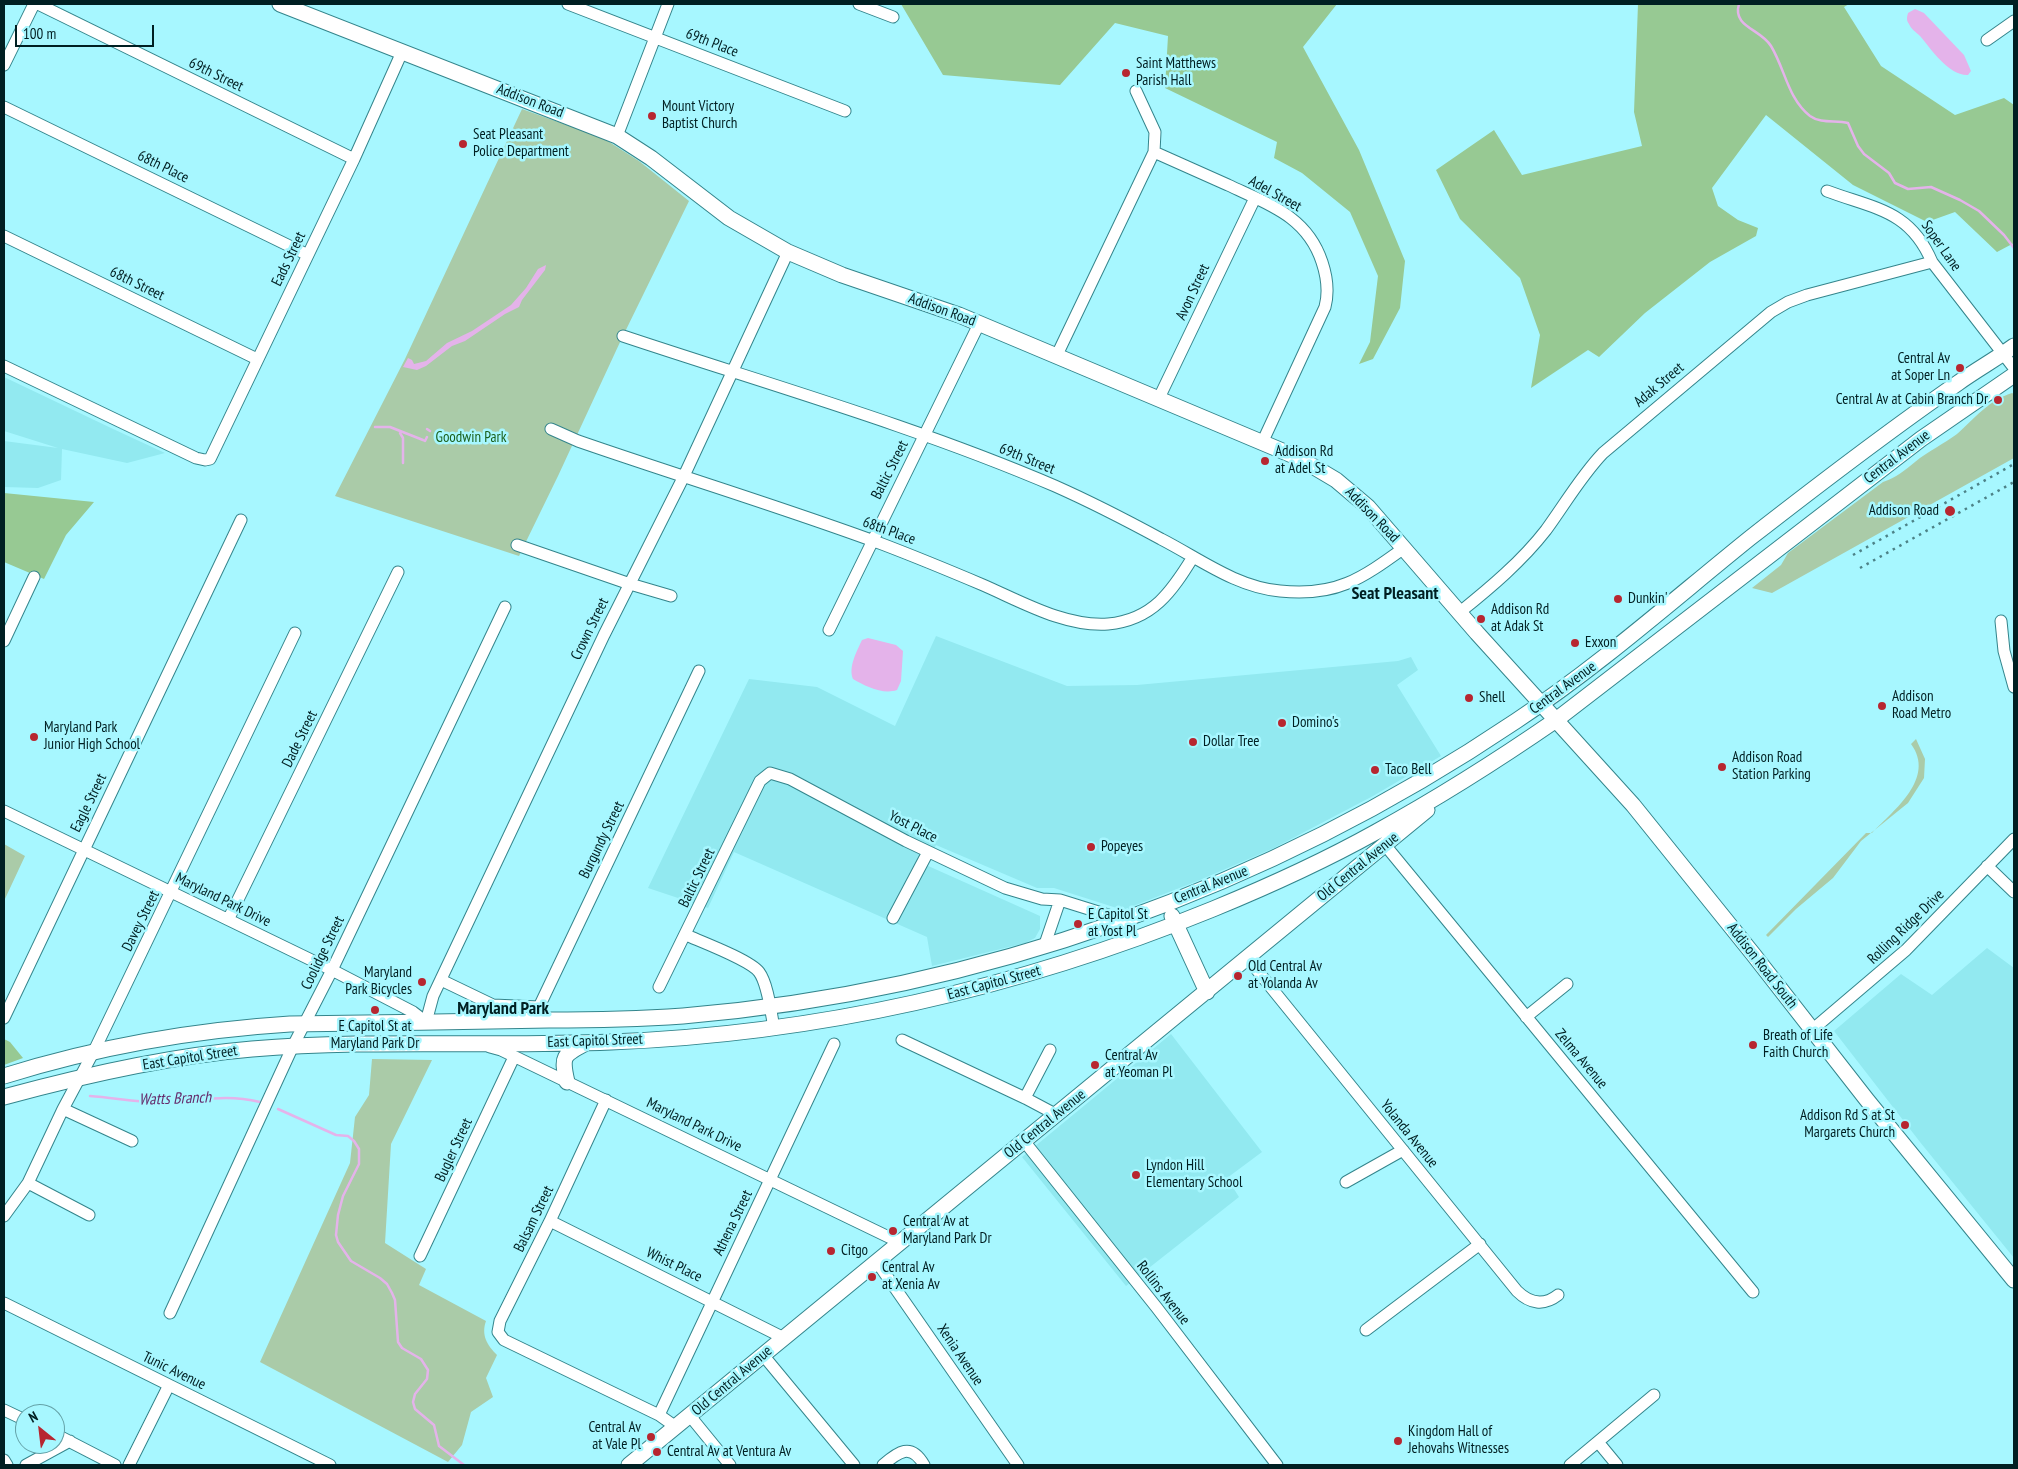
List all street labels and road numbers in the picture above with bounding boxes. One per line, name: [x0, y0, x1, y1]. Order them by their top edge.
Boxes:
street label: 69th Place: [683, 25, 741, 61]
street label: 69th Street: [186, 54, 246, 96]
street label: Addison Road: [494, 80, 566, 122]
street label: 68th Place: [134, 147, 192, 187]
street label: Adel Street: [1245, 172, 1305, 216]
street label: Soper Lane: [1917, 217, 1965, 275]
street label: Eads Street: [268, 229, 310, 289]
street label: Avon Street: [1172, 261, 1214, 323]
street label: 68th Street: [107, 263, 167, 305]
street label: Addison Road: [906, 290, 978, 330]
street label: Adak Street: [1630, 359, 1688, 411]
street label: Central Avenue: [1860, 426, 1934, 488]
street label: Baltic Street: [868, 438, 912, 502]
street label: 69th Street: [997, 440, 1057, 478]
street label: Addison Road: [1341, 483, 1403, 547]
street label: 68th Place: [860, 513, 918, 549]
street label: Crown Street: [567, 595, 613, 663]
street label: Central Avenue: [1526, 658, 1600, 718]
street label: Dade Street: [279, 708, 321, 770]
street label: Eagle Street: [67, 771, 111, 835]
street label: Burgundy Street: [576, 798, 628, 882]
street label: Yost Place: [886, 807, 940, 847]
street label: Old Central Avenue: [1314, 829, 1402, 905]
street label: Baltic Street: [675, 846, 719, 910]
street label: Central Avenue: [1171, 862, 1251, 908]
street label: Maryland Park Drive: [172, 869, 274, 931]
street label: Rolling Ridge Drive: [1864, 886, 1948, 968]
street label: Davey Street: [119, 888, 163, 954]
street label: Coolidge Street: [297, 913, 349, 993]
street label: Addison Road South: [1723, 920, 1801, 1012]
street label: East Capitol Street: [946, 962, 1042, 1004]
street label: Zelma Avenue: [1551, 1025, 1611, 1093]
street label: East Capitol Street: [547, 1030, 643, 1052]
street label: East Capitol Street: [141, 1042, 239, 1074]
street label: Old Central Avenue: [1001, 1086, 1089, 1162]
street label: Maryland Park Drive: [643, 1094, 745, 1156]
street label: Yolanda Avenue: [1376, 1097, 1442, 1171]
street label: Bugler Street: [431, 1115, 477, 1185]
street label: Balsam Street: [510, 1183, 558, 1255]
street label: Athena Street: [709, 1187, 757, 1259]
street label: Whist Place: [643, 1244, 705, 1286]
street label: Rollins Avenue: [1132, 1257, 1194, 1329]
street label: Xenia Avenue: [933, 1321, 987, 1389]
street label: Old Central Avenue: [688, 1342, 776, 1420]
street label: Tunic Avenue: [139, 1348, 209, 1394]

